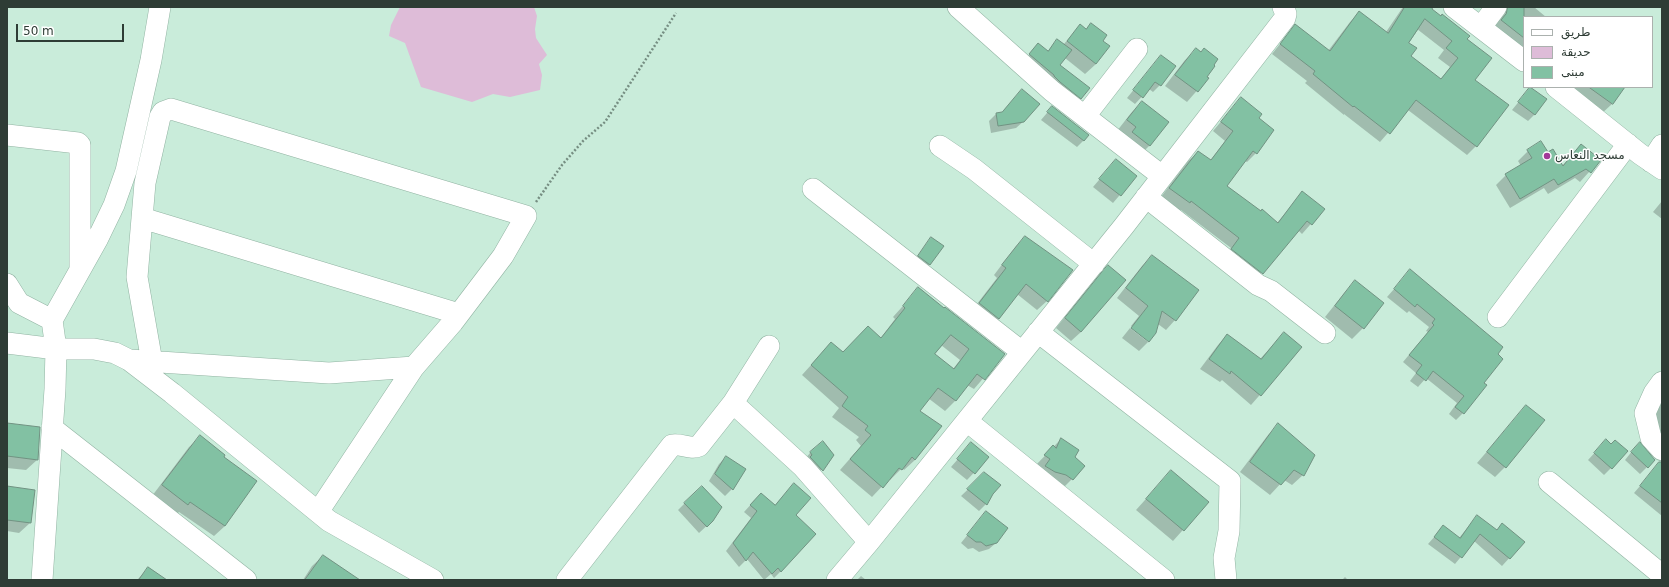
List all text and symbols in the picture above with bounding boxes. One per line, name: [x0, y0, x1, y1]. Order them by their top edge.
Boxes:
scale bar: [18, 16, 126, 42]
legend: [1523, 16, 1653, 88]
text: 50 m: [23, 24, 54, 38]
text: طريق: [1561, 25, 1591, 39]
text: حديقة: [1561, 45, 1591, 59]
text: مبنى: [1561, 65, 1585, 79]
place label: مسجد النعاس: [1555, 149, 1625, 163]
marker: مسجد النعاس: [1542, 151, 1552, 161]

